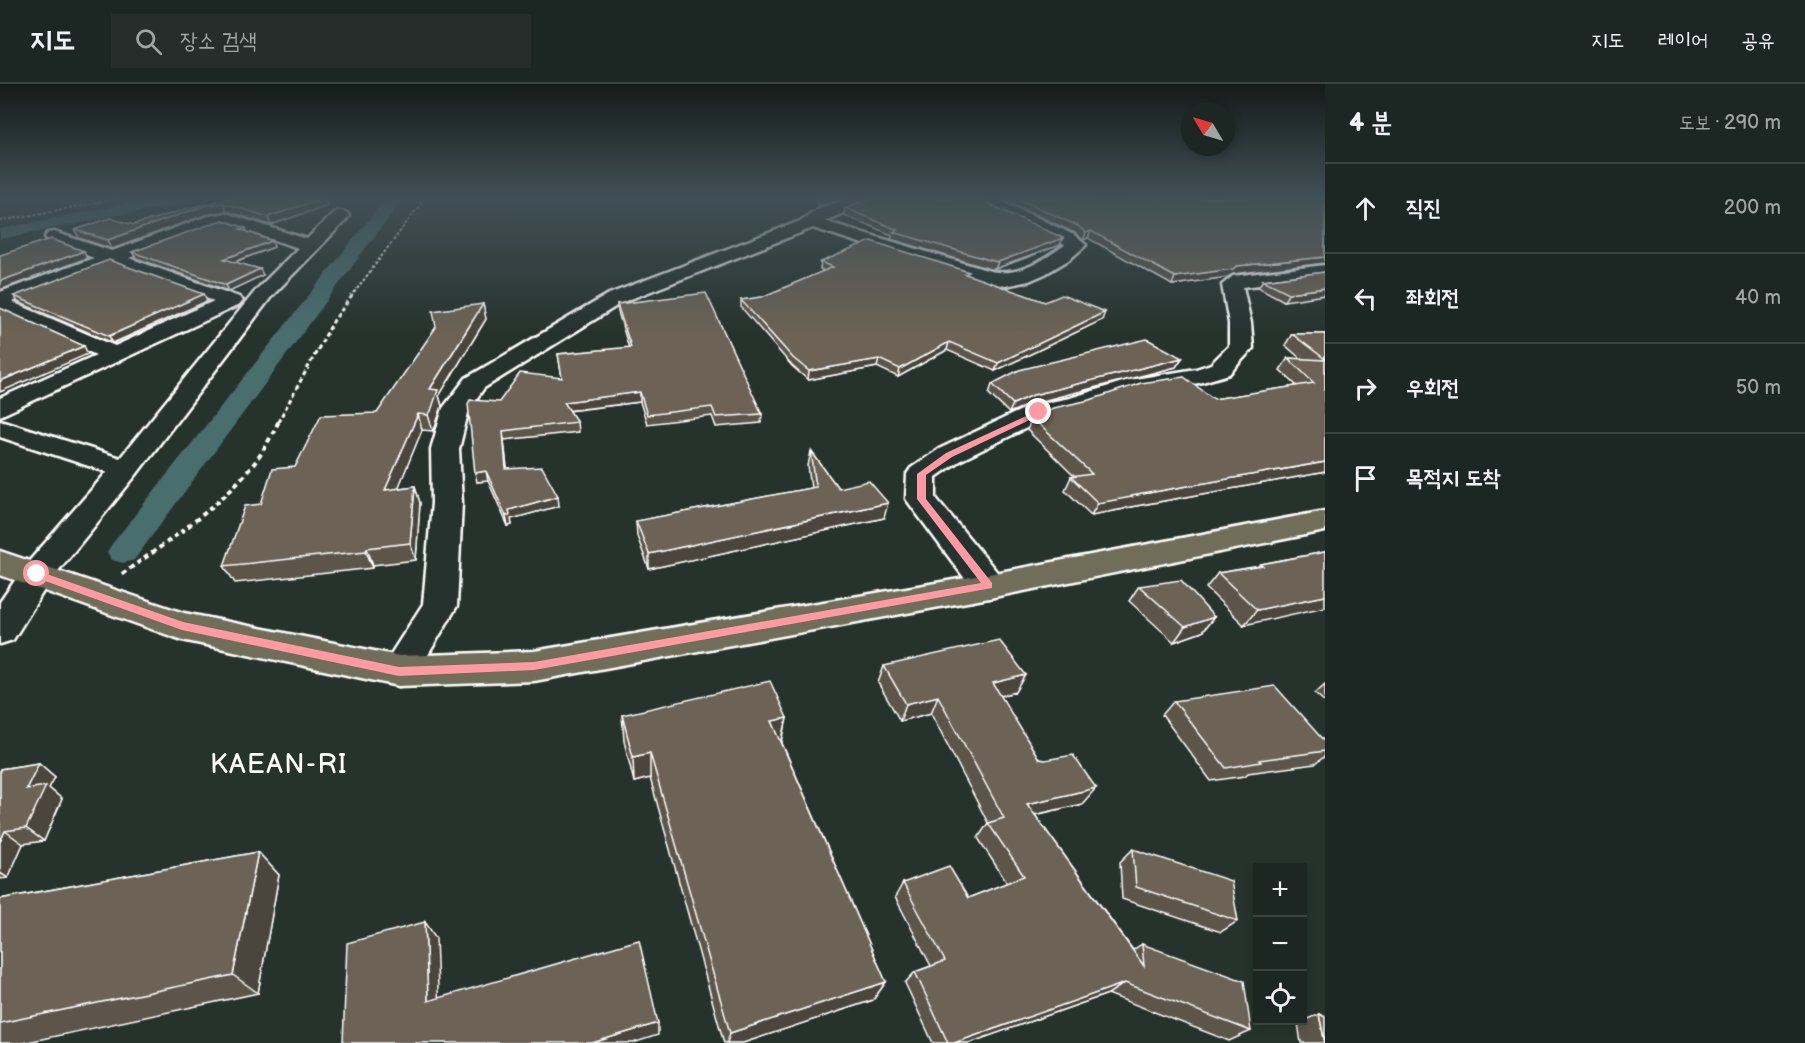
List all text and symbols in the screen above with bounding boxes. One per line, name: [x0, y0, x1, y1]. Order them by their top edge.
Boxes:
search box: [111, 14, 531, 68]
text: 지도: [30, 24, 75, 57]
icon: search: [132, 25, 165, 58]
text: 장소 검색: [180, 28, 257, 55]
text: 지도: [1591, 28, 1625, 53]
text: 레이어: [1658, 28, 1708, 53]
text: 공유: [1741, 28, 1775, 53]
north arrow: [1181, 102, 1235, 156]
text: 4 분: [1349, 108, 1392, 139]
text: 도보 · 290 m: [1679, 111, 1781, 135]
icon: ahead: [1349, 192, 1382, 225]
text: 직진: [1406, 195, 1441, 222]
text: 200 m: [1724, 196, 1781, 220]
icon: left: [1349, 282, 1382, 315]
text: 좌회전: [1406, 285, 1459, 312]
text: 40 m: [1735, 286, 1781, 310]
icon: right: [1349, 372, 1382, 405]
text: 우회전: [1406, 375, 1459, 402]
text: 50 m: [1736, 376, 1781, 400]
route end: [1025, 398, 1051, 424]
icon: arrive: [1349, 462, 1382, 495]
text: 목적지 도착: [1406, 465, 1500, 492]
route start: [23, 560, 49, 586]
district label: KAEAN-RI: [210, 749, 348, 781]
map controls: [1253, 863, 1307, 1025]
button: +: [1253, 863, 1307, 917]
button: −: [1253, 917, 1307, 971]
button: locate: [1253, 971, 1307, 1025]

